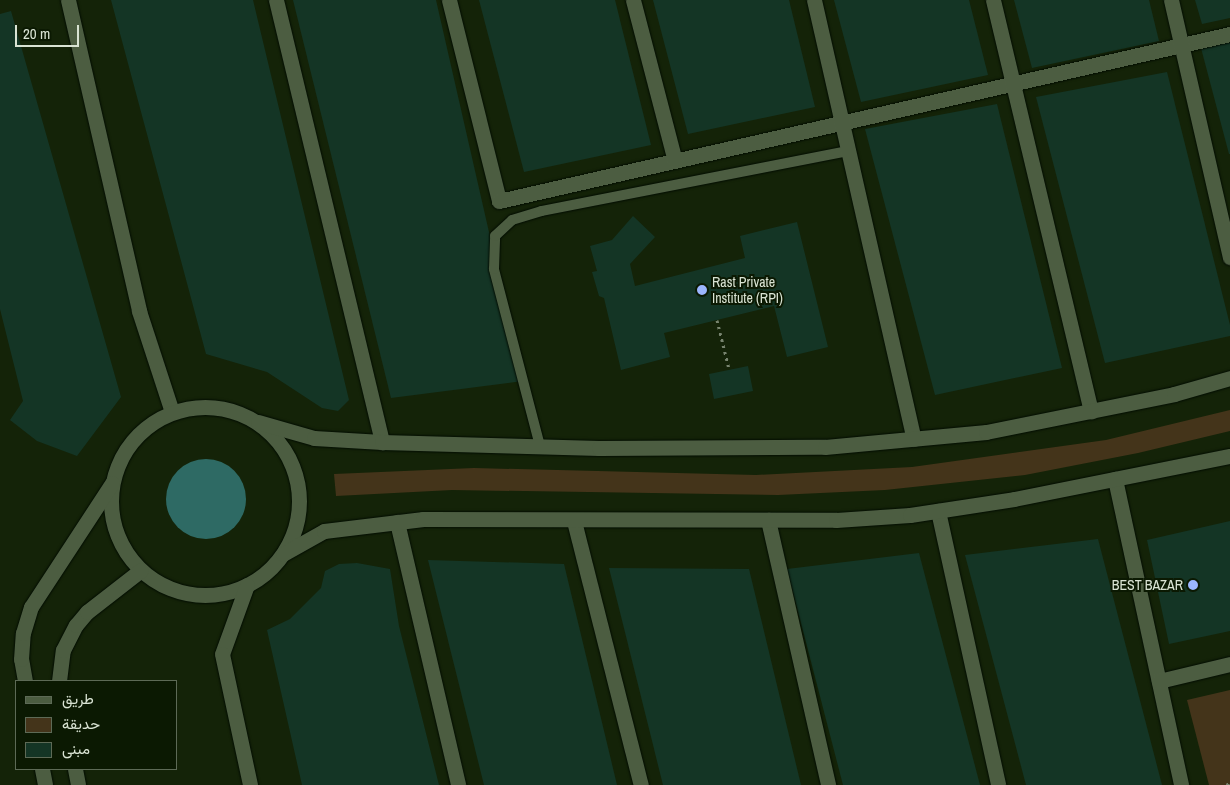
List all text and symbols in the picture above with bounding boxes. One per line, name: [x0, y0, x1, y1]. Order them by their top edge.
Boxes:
scale bar: [18, 15, 81, 47]
text: 20 m: [23, 23, 50, 44]
place label: Rast Private Institute (RPI): [712, 274, 783, 306]
marker: Rast Private Institute (RPI): [696, 284, 708, 296]
place label: BEST BAZAR: [1112, 577, 1183, 593]
marker: BEST BAZAR: [1187, 579, 1199, 591]
legend: [15, 680, 178, 770]
text: طريق: [62, 688, 94, 709]
text: حديقة: [62, 713, 100, 734]
text: مبنى: [62, 738, 90, 759]

